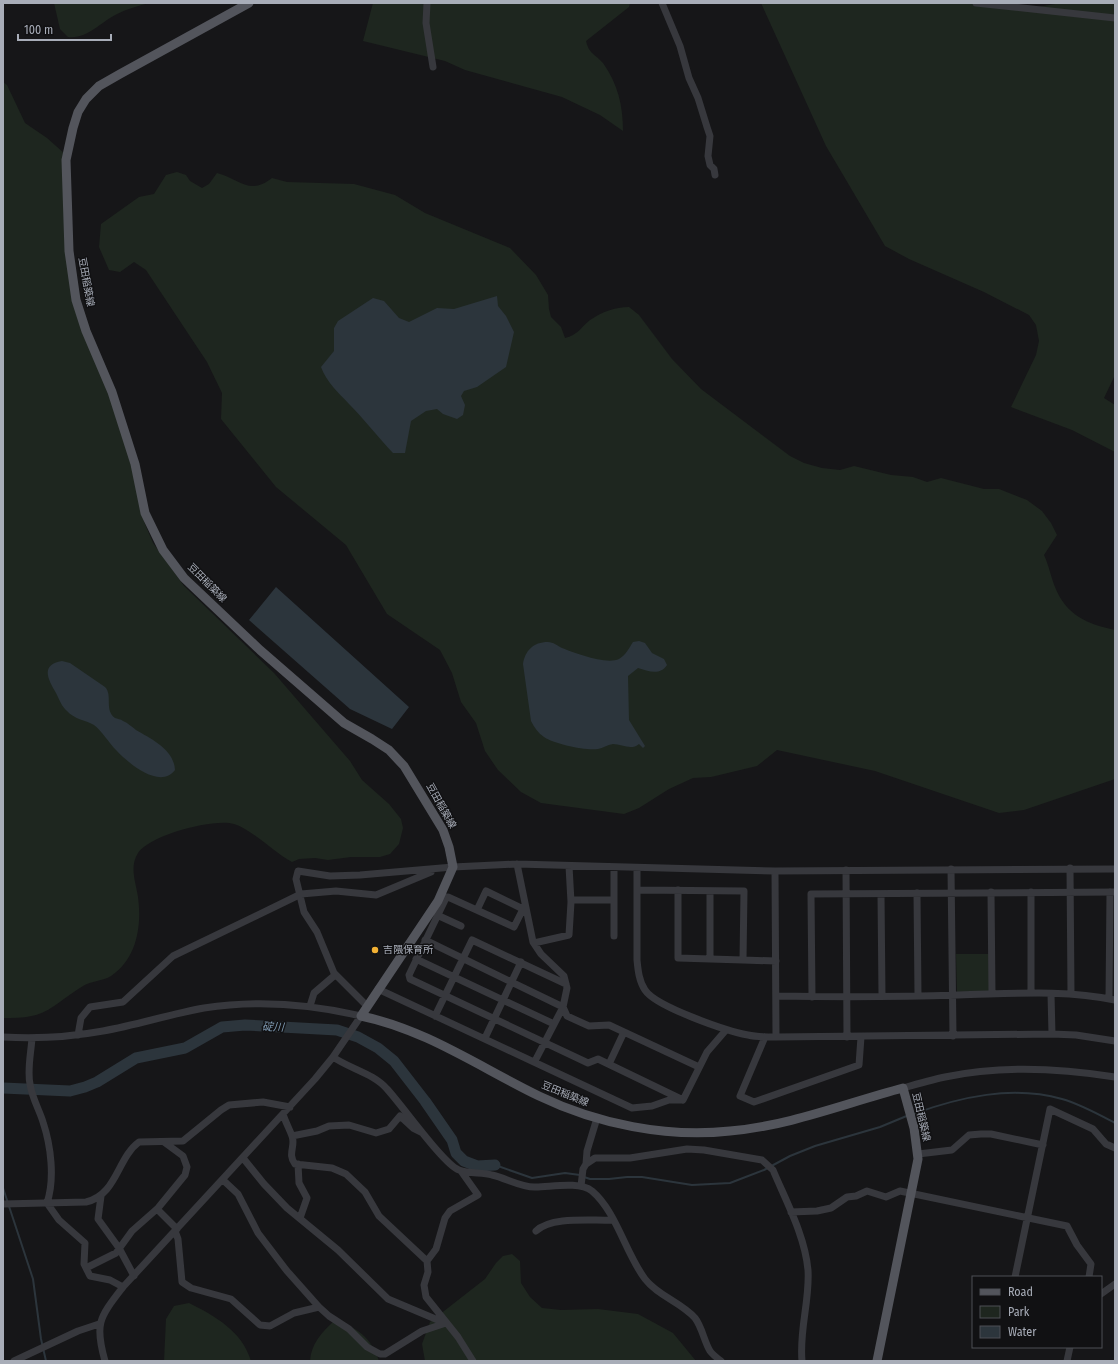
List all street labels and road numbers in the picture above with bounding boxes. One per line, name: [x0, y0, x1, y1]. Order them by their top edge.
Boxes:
street label: 豆田稲築線: [76, 256, 96, 308]
street label: 豆田稲築線: [185, 561, 229, 605]
street label: 豆田稲築線: [424, 781, 458, 831]
street label: 豆田稲築線: [540, 1079, 590, 1109]
street label: 豆田稲築線: [910, 1091, 932, 1143]

